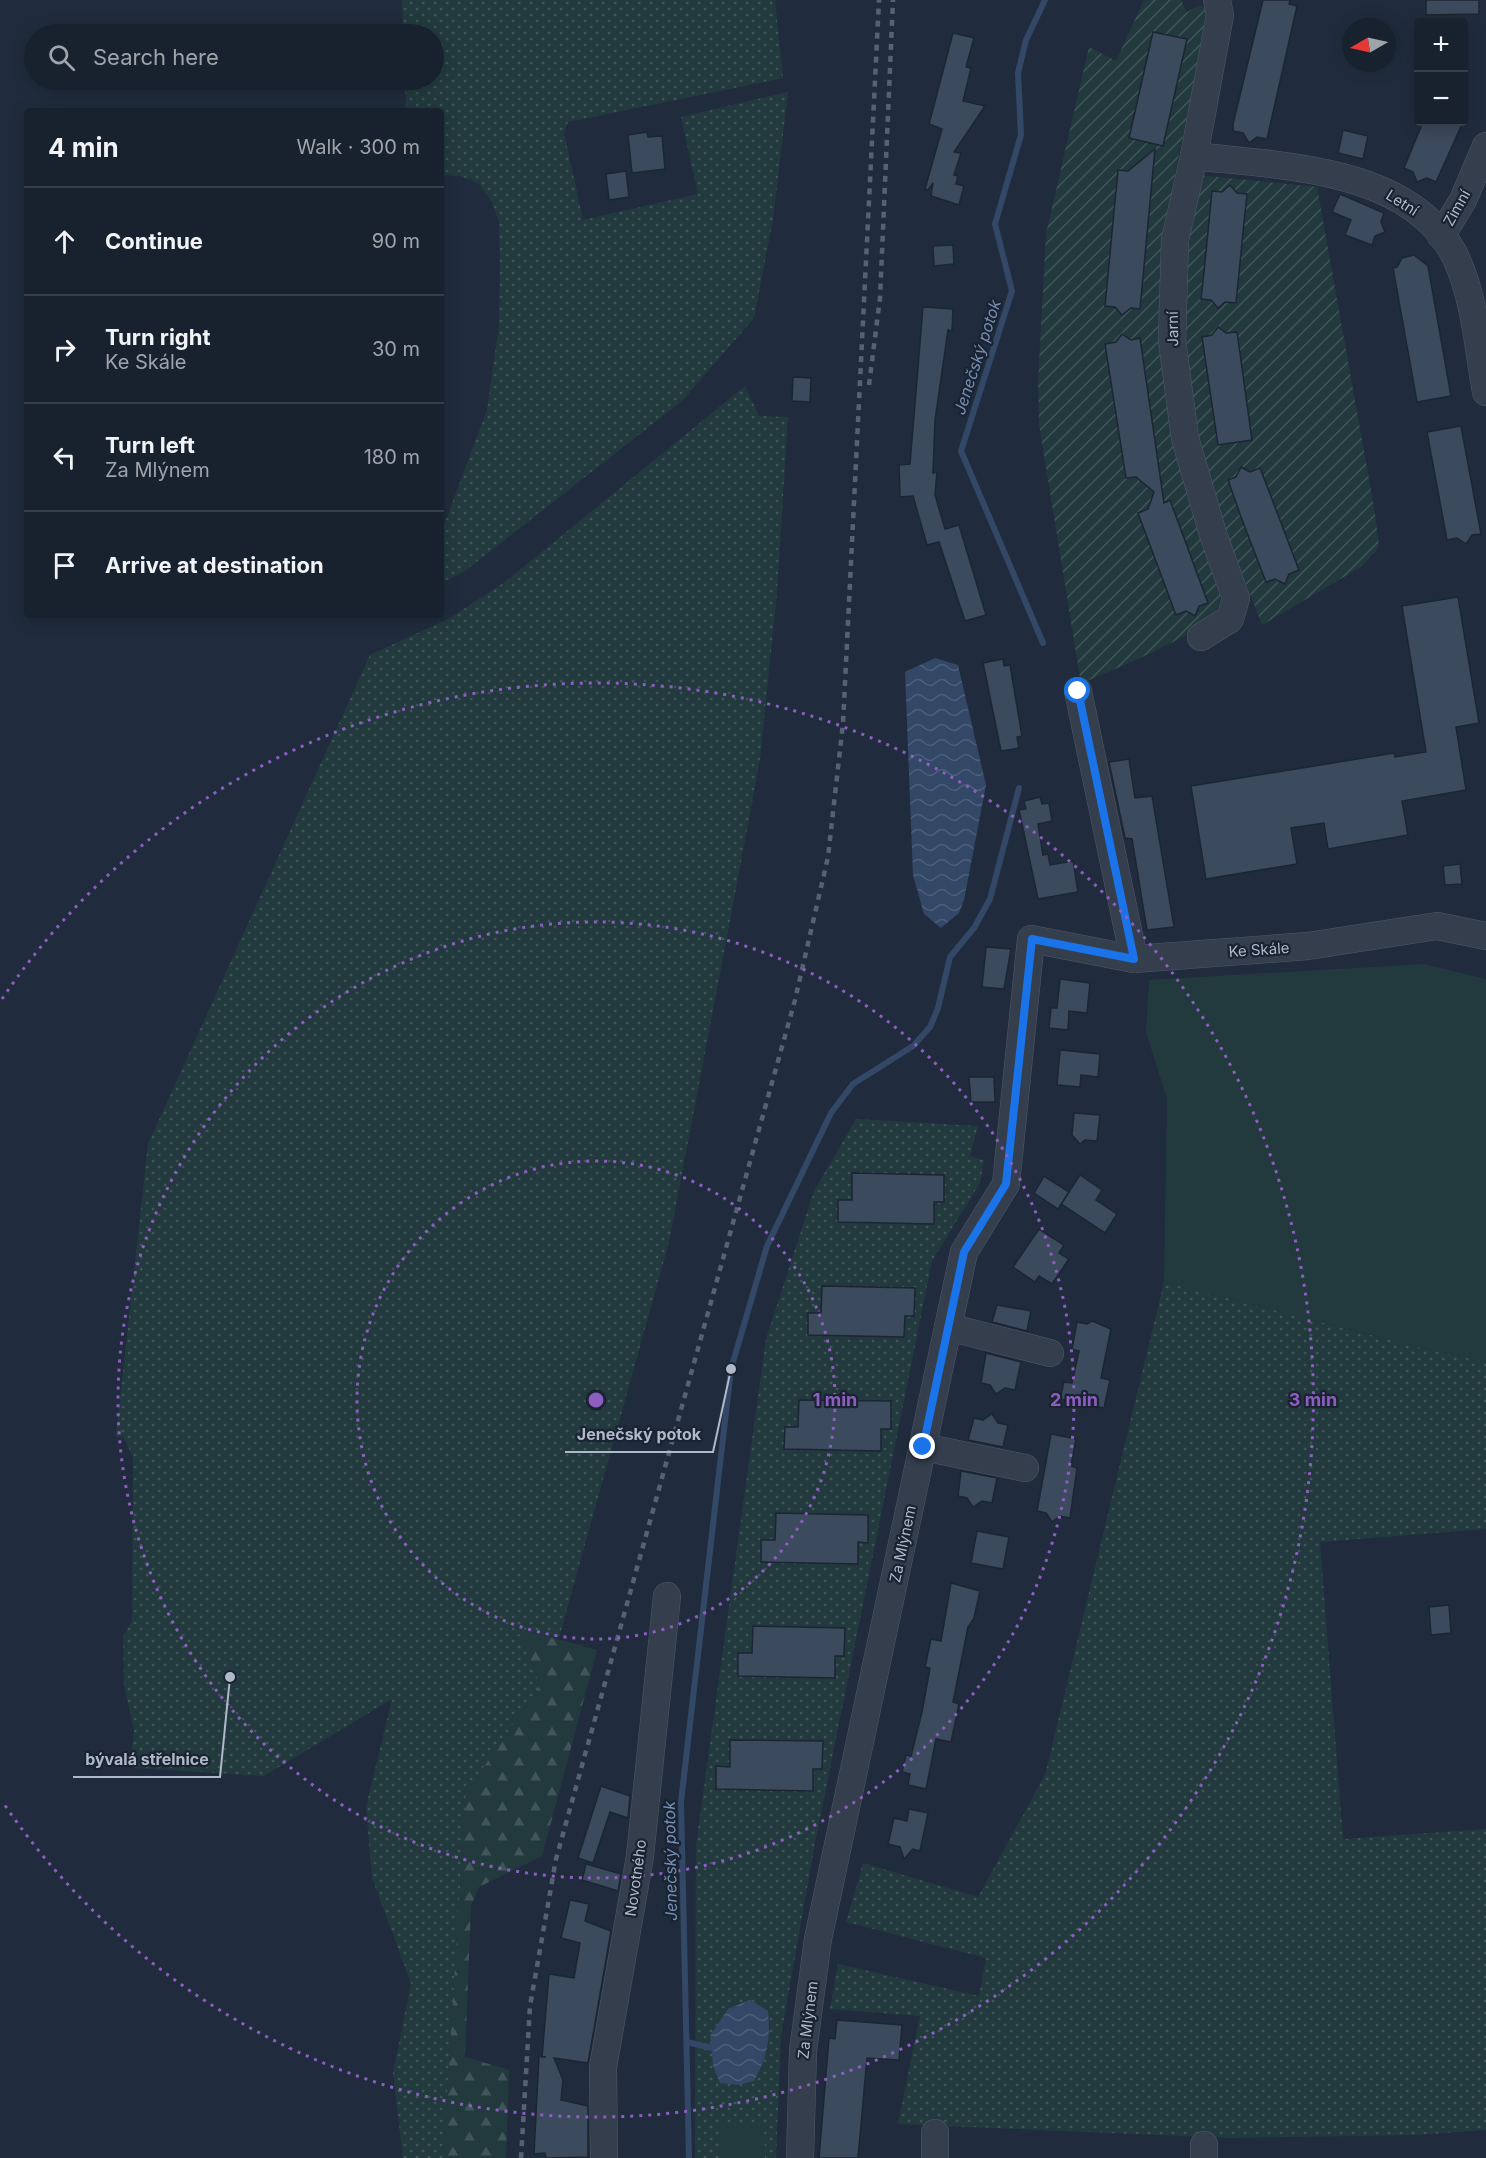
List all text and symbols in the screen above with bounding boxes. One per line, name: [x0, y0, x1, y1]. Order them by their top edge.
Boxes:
north arrow: [1342, 18, 1396, 72]
map controls: [1414, 18, 1468, 126]
button: +: [1414, 18, 1468, 72]
search box: [24, 24, 444, 90]
icon: search: [45, 41, 78, 74]
text: Search here: [93, 44, 219, 70]
button: −: [1414, 72, 1468, 126]
text: 4 min: [48, 132, 119, 163]
text: Walk · 300 m: [297, 135, 420, 159]
street label: Letní: [1383, 185, 1422, 220]
street label: Zimní: [1439, 186, 1474, 229]
icon: ahead: [48, 225, 81, 258]
text: Continue: [105, 228, 203, 254]
text: 90 m: [372, 229, 420, 253]
water label: Jenečský potok: [949, 297, 1005, 417]
street label: Jarní: [1163, 311, 1182, 347]
text: Turn right: [105, 324, 211, 350]
icon: right: [48, 333, 81, 366]
text: 30 m: [372, 337, 420, 361]
text: Ke Skále: [105, 350, 186, 374]
text: Turn left: [105, 432, 195, 458]
icon: left: [48, 441, 81, 474]
text: 180 m: [364, 445, 420, 469]
text: Za Mlýnem: [105, 458, 210, 482]
icon: arrive: [48, 549, 81, 582]
text: Arrive at destination: [105, 552, 324, 578]
route start: [1064, 677, 1090, 703]
street label: Ke Skále: [1228, 938, 1290, 961]
text: 1 min: [813, 1389, 857, 1410]
text: 2 min: [1050, 1389, 1098, 1410]
text: 3 min: [1289, 1389, 1337, 1410]
centre of rings: [586, 1390, 606, 1410]
callout: Jenečský potok: [565, 1418, 713, 1452]
text: Jenečský potok: [577, 1424, 702, 1444]
route end: [909, 1433, 935, 1459]
street label: Za Mlýnem: [885, 1504, 920, 1584]
callout: bývalá střelnice: [73, 1743, 220, 1777]
text: bývalá střelnice: [85, 1749, 209, 1769]
water label: Jenečský potok: [659, 1801, 681, 1921]
street label: Novotného: [621, 1838, 650, 1918]
street label: Za Mlýnem: [793, 1980, 822, 2060]

